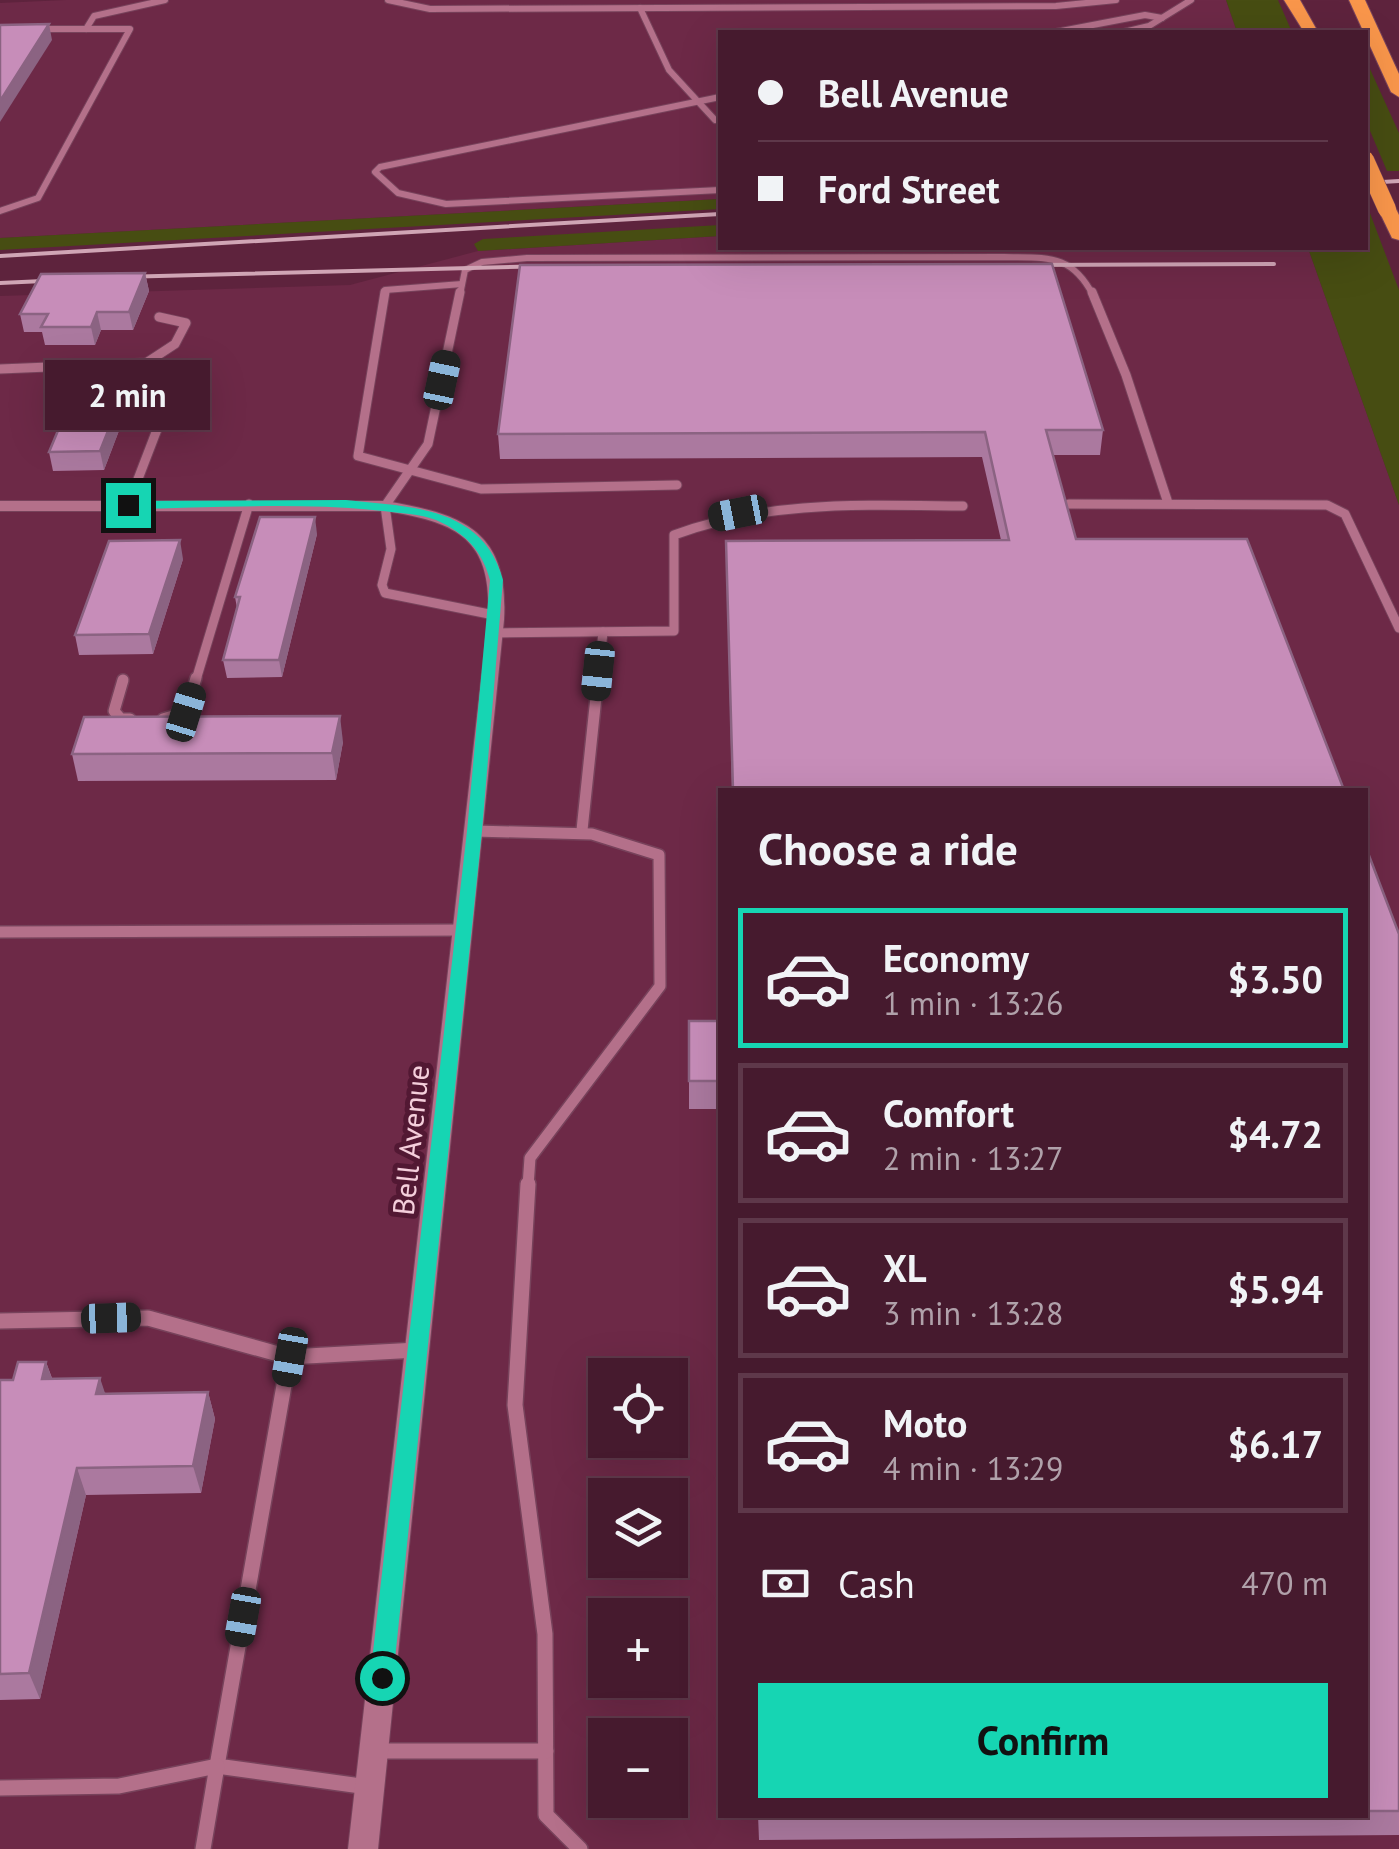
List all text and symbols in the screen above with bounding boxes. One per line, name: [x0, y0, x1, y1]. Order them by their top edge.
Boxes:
text: Bell Avenue: [818, 68, 1009, 117]
text: Ford Street: [818, 164, 1000, 213]
car: [421, 348, 463, 412]
callout: 2 min: [46, 360, 210, 430]
text: 2 min: [88, 374, 167, 416]
route end: [106, 483, 151, 528]
car: [706, 493, 770, 533]
car: [580, 640, 616, 702]
car: [163, 679, 209, 745]
text: Choose a ride: [758, 819, 1018, 877]
icon: car: [763, 933, 853, 1023]
text: Economy: [883, 933, 1029, 982]
text: $3.50: [1227, 954, 1323, 1003]
text: 1 min · 13:26: [883, 982, 1063, 1024]
street label: Bell Avenue: [383, 1063, 437, 1217]
icon: car: [763, 1088, 853, 1178]
text: Comfort: [883, 1088, 1014, 1137]
text: $4.72: [1227, 1109, 1323, 1158]
text: 2 min · 13:27: [883, 1137, 1063, 1179]
icon: car: [763, 1243, 853, 1333]
text: XL: [883, 1243, 927, 1292]
text: $5.94: [1227, 1264, 1323, 1313]
text: 3 min · 13:28: [883, 1292, 1063, 1334]
car: [80, 1302, 142, 1334]
car: [270, 1325, 310, 1389]
map controls: [588, 1358, 688, 1818]
button: locate: [588, 1358, 688, 1458]
icon: car: [763, 1398, 853, 1488]
text: Moto: [883, 1398, 967, 1447]
text: $6.17: [1227, 1419, 1323, 1468]
text: 4 min · 13:29: [883, 1447, 1063, 1489]
button: layers: [588, 1478, 688, 1578]
icon: cash: [758, 1556, 813, 1611]
text: Cash: [838, 1559, 915, 1608]
text: 470 m: [1241, 1562, 1328, 1604]
car: [223, 1585, 263, 1649]
button: +: [588, 1598, 688, 1698]
route start: [360, 1656, 405, 1701]
button: Confirm: [758, 1683, 1328, 1798]
button: −: [588, 1718, 688, 1818]

